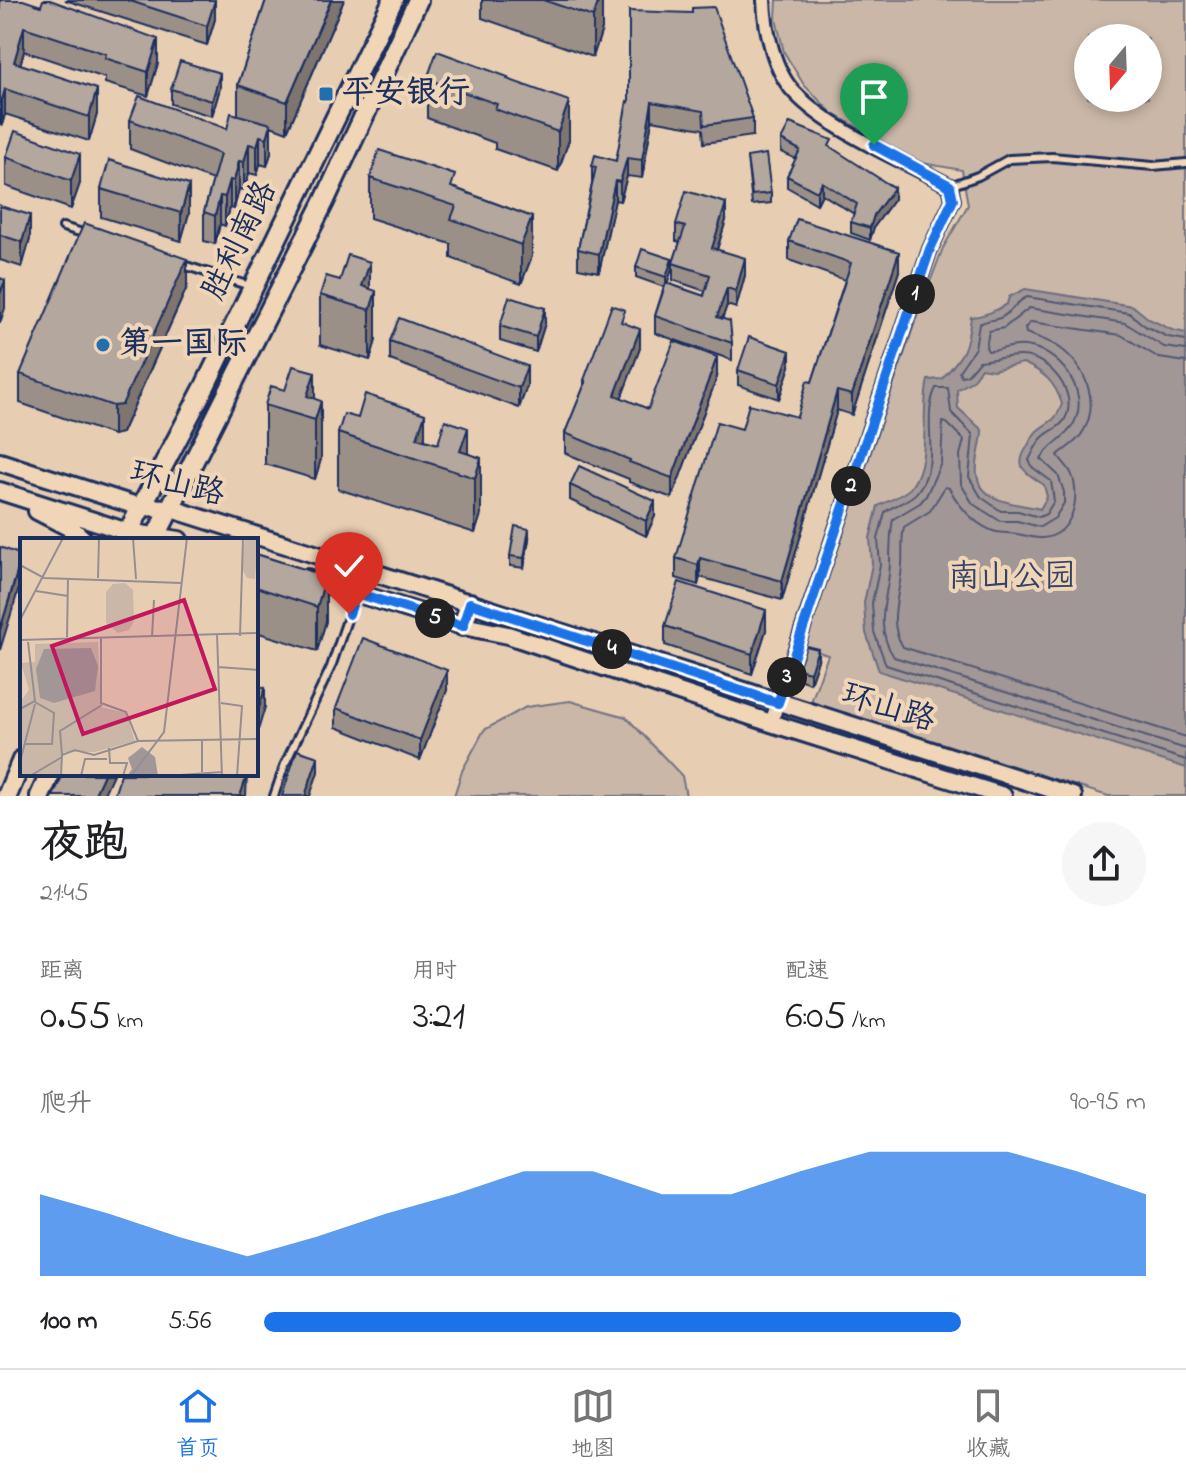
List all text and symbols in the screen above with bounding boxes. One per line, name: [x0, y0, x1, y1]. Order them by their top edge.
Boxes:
north arrow: [1074, 24, 1162, 112]
map controls: [1074, 24, 1162, 112]
pin: [840, 63, 908, 145]
place label: 平安银行: [342, 71, 470, 118]
icon: arrive: [852, 75, 896, 119]
marker: 平安银行: [317, 85, 335, 103]
street label: 胜利南路: [192, 173, 290, 309]
pin: 1: [895, 274, 935, 314]
text: 1: [912, 278, 919, 310]
place label: 第一国际: [119, 322, 247, 369]
marker: 第一国际: [94, 336, 112, 354]
street label: 环山路: [125, 451, 229, 519]
pin: 2: [831, 466, 871, 506]
text: 2: [846, 470, 856, 502]
pin: [315, 532, 383, 614]
inset map: [20, 538, 258, 776]
icon: check: [327, 544, 371, 588]
park label: 南山公园: [948, 555, 1076, 602]
pin: 5: [415, 598, 455, 638]
text: 5: [429, 602, 441, 634]
pin: 4: [592, 629, 632, 669]
text: 4: [607, 633, 617, 665]
pin: 3: [767, 657, 807, 697]
text: 3: [782, 661, 792, 693]
street label: 环山路: [835, 672, 941, 746]
text: 夜跑: [40, 813, 128, 877]
button: share: [1062, 822, 1146, 906]
text: 21:45: [40, 875, 89, 913]
text: 距离: [40, 956, 84, 988]
text: 用时: [413, 956, 457, 988]
text: 配速: [785, 956, 829, 988]
text: 0.55: [40, 988, 111, 1047]
text: 3:21: [413, 988, 465, 1047]
text: 6:05: [785, 988, 847, 1047]
text: km: [111, 1006, 143, 1038]
text: /km: [847, 1006, 886, 1038]
text: 90–95 m: [1070, 1084, 1146, 1122]
text: 爬升: [40, 1086, 92, 1124]
text: 100 m: [40, 1303, 97, 1341]
text: 5:56: [168, 1303, 211, 1341]
tab: 首页: [176, 1384, 220, 1466]
tab: 地图: [571, 1384, 615, 1466]
tab: 收藏: [966, 1384, 1010, 1466]

